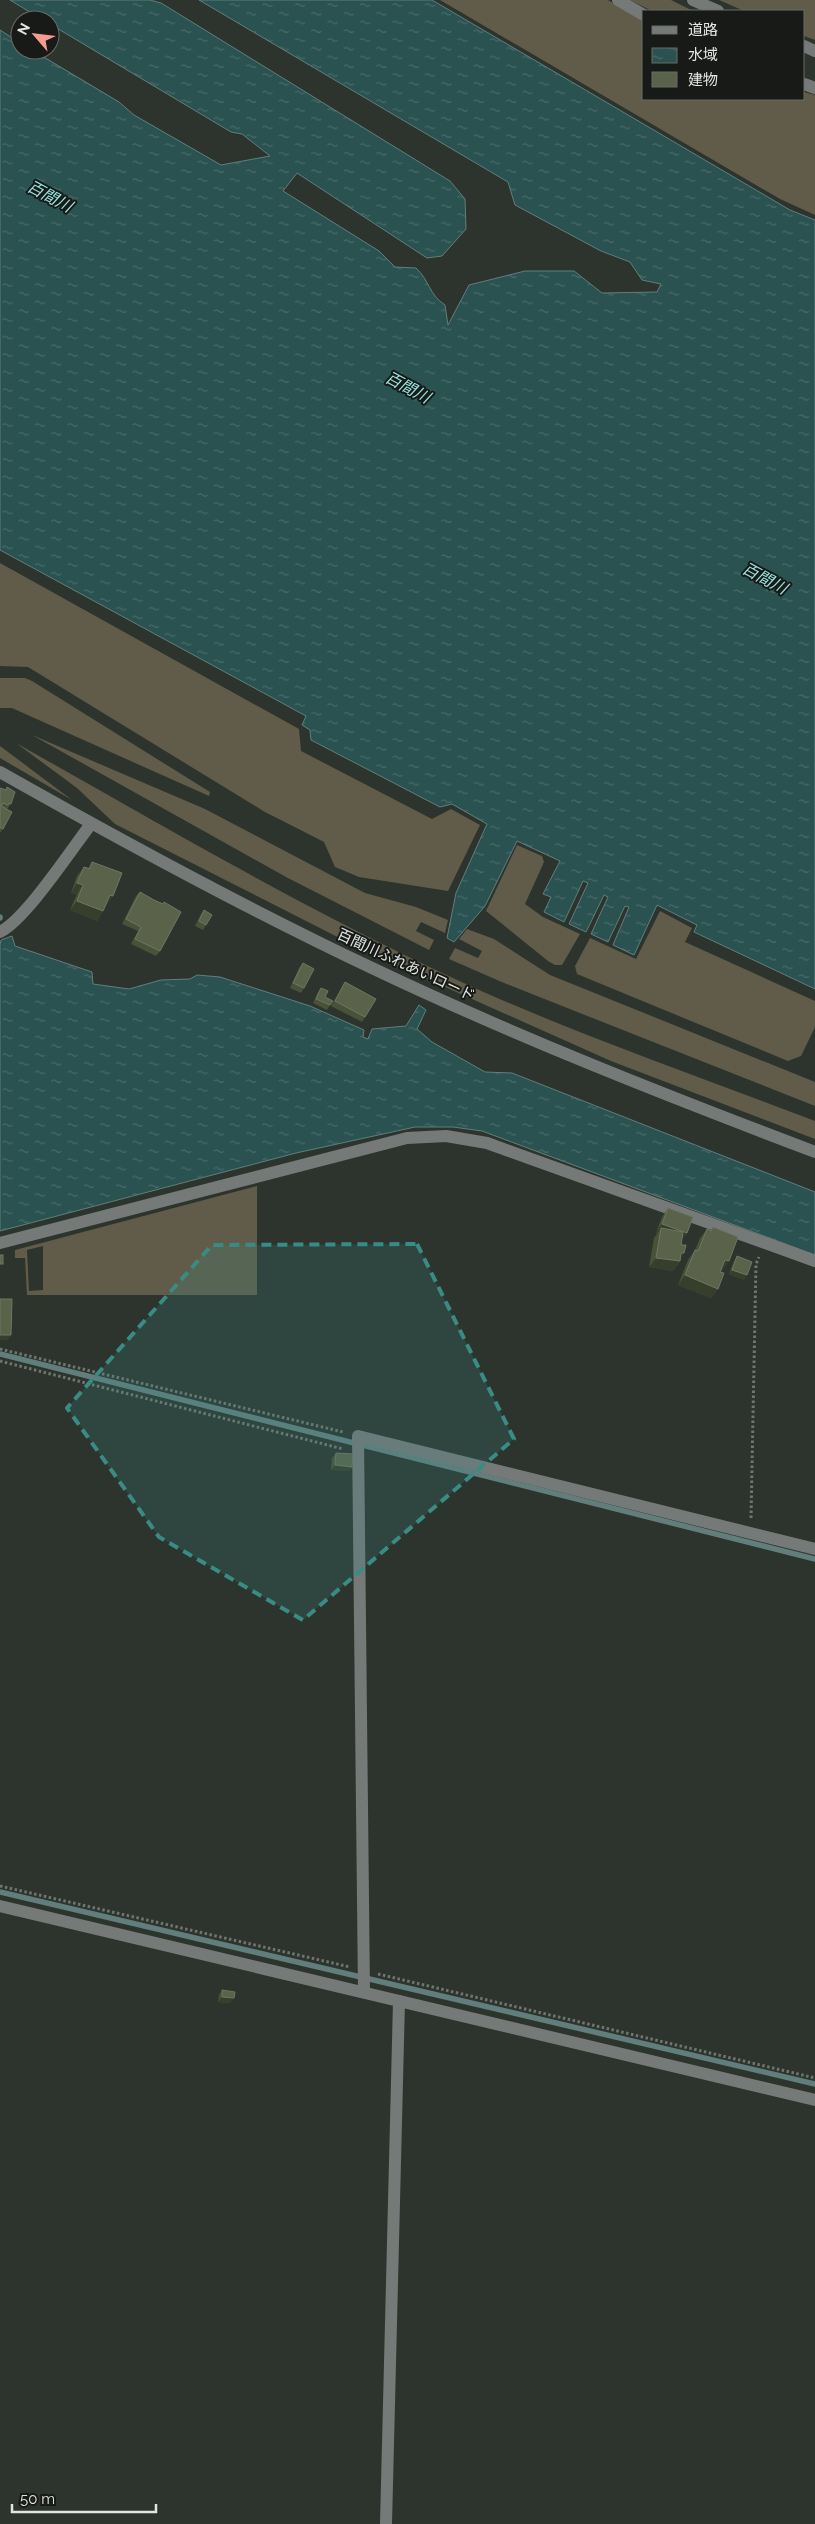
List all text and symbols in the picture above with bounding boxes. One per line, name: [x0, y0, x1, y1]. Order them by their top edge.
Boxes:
north arrow: [10, 10, 60, 60]
legend: [642, 10, 805, 100]
text: N: [14, 20, 33, 37]
text: 道路: [688, 21, 718, 39]
text: 水域: [688, 46, 718, 64]
text: 建物: [688, 71, 718, 89]
water label: 百間川: [24, 177, 77, 217]
water label: 百間川: [382, 368, 435, 408]
water label: 百間川: [739, 559, 792, 599]
street label: 百間川ふれあいロード: [334, 925, 478, 1005]
scale bar: [12, 2482, 156, 2514]
text: 50 m: [20, 2490, 55, 2508]

